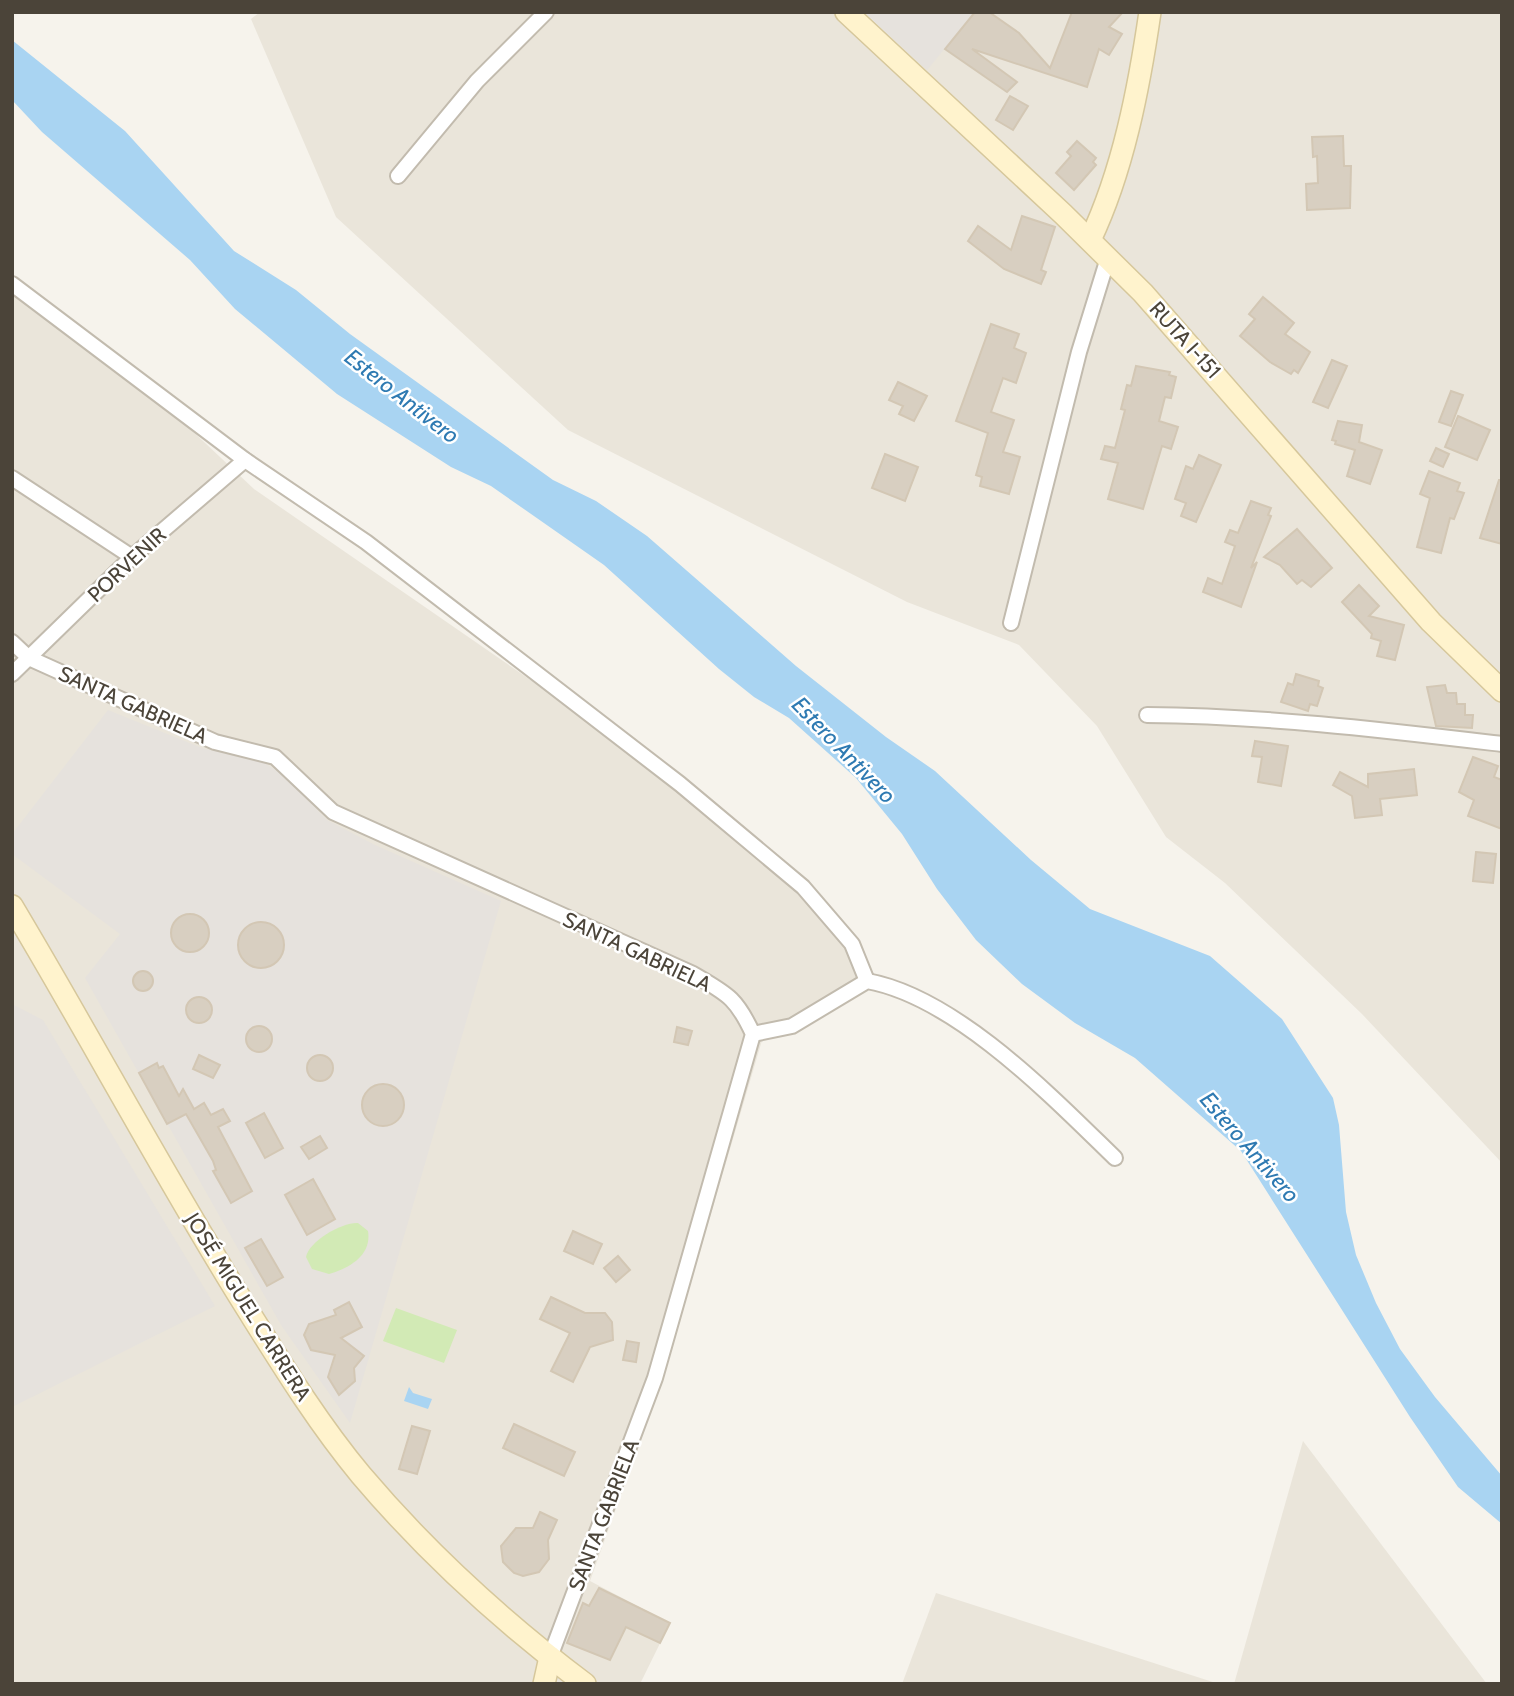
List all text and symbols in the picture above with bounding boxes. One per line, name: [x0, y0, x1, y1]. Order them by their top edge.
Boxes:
street label: RUTA I-151: [1144, 296, 1226, 383]
water label: Estero Antivero: [339, 343, 465, 449]
street label: PORVENIR: [82, 522, 171, 607]
street label: SANTA GABRIELA: [55, 661, 212, 749]
water label: Estero Antivero: [786, 691, 902, 809]
street label: SANTA GABRIELA: [559, 906, 715, 997]
water label: Estero Antivero: [1194, 1086, 1306, 1208]
street label: JOSÉ MIGUEL CARRERA: [180, 1207, 317, 1405]
street label: SANTA GABRIELA: [563, 1435, 644, 1594]

